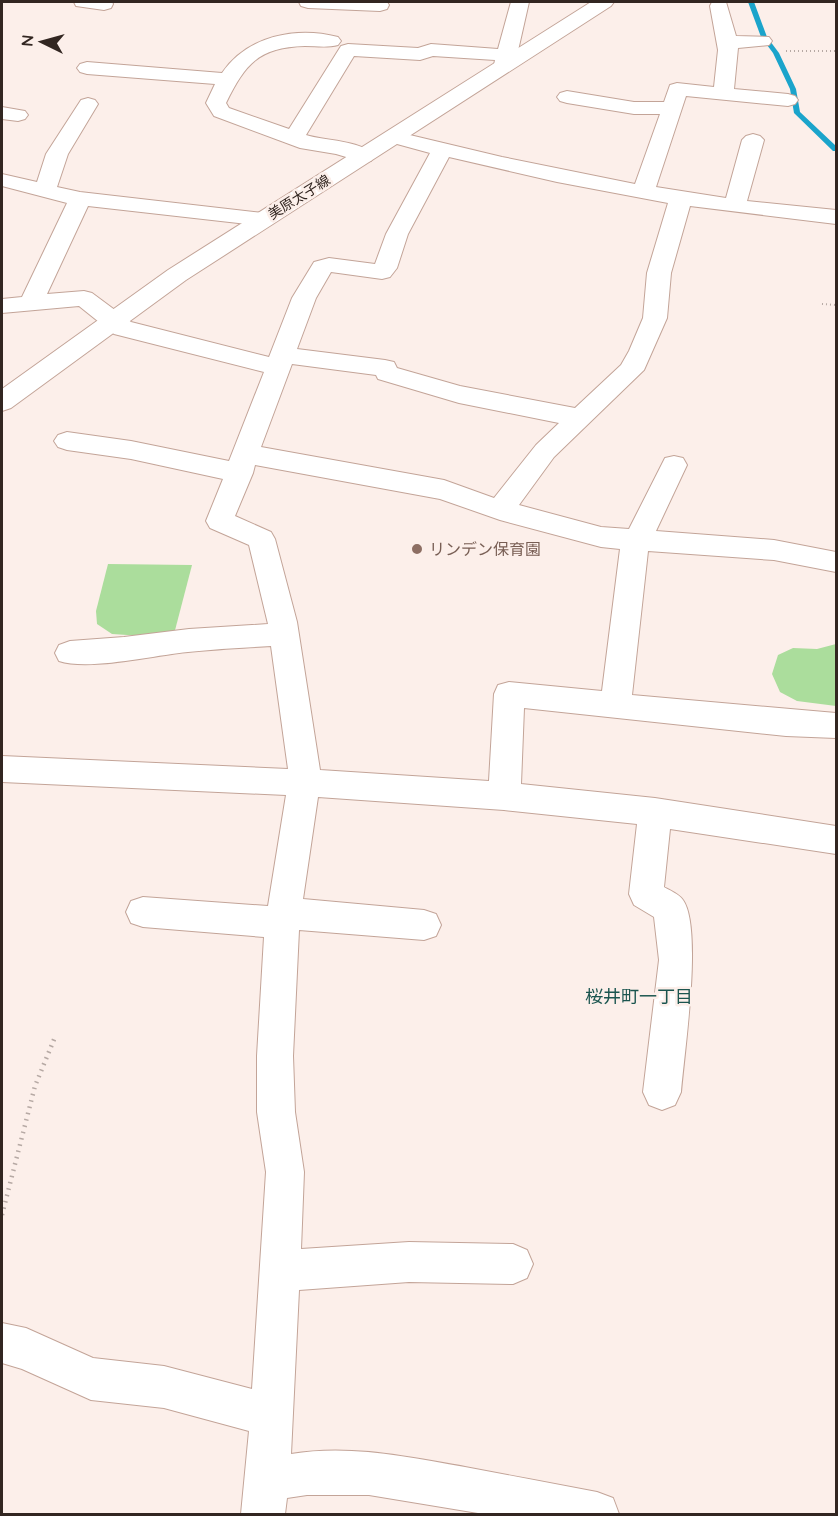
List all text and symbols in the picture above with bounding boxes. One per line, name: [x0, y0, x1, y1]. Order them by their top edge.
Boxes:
north arrow: [12, 12, 72, 72]
text: N: [17, 34, 38, 47]
street label: 美原太子線: [265, 171, 333, 223]
place label: リンデン保育園: [429, 539, 541, 559]
marker: リンデン保育園: [410, 542, 424, 556]
district label: 桜井町一丁目: [585, 985, 693, 1008]

